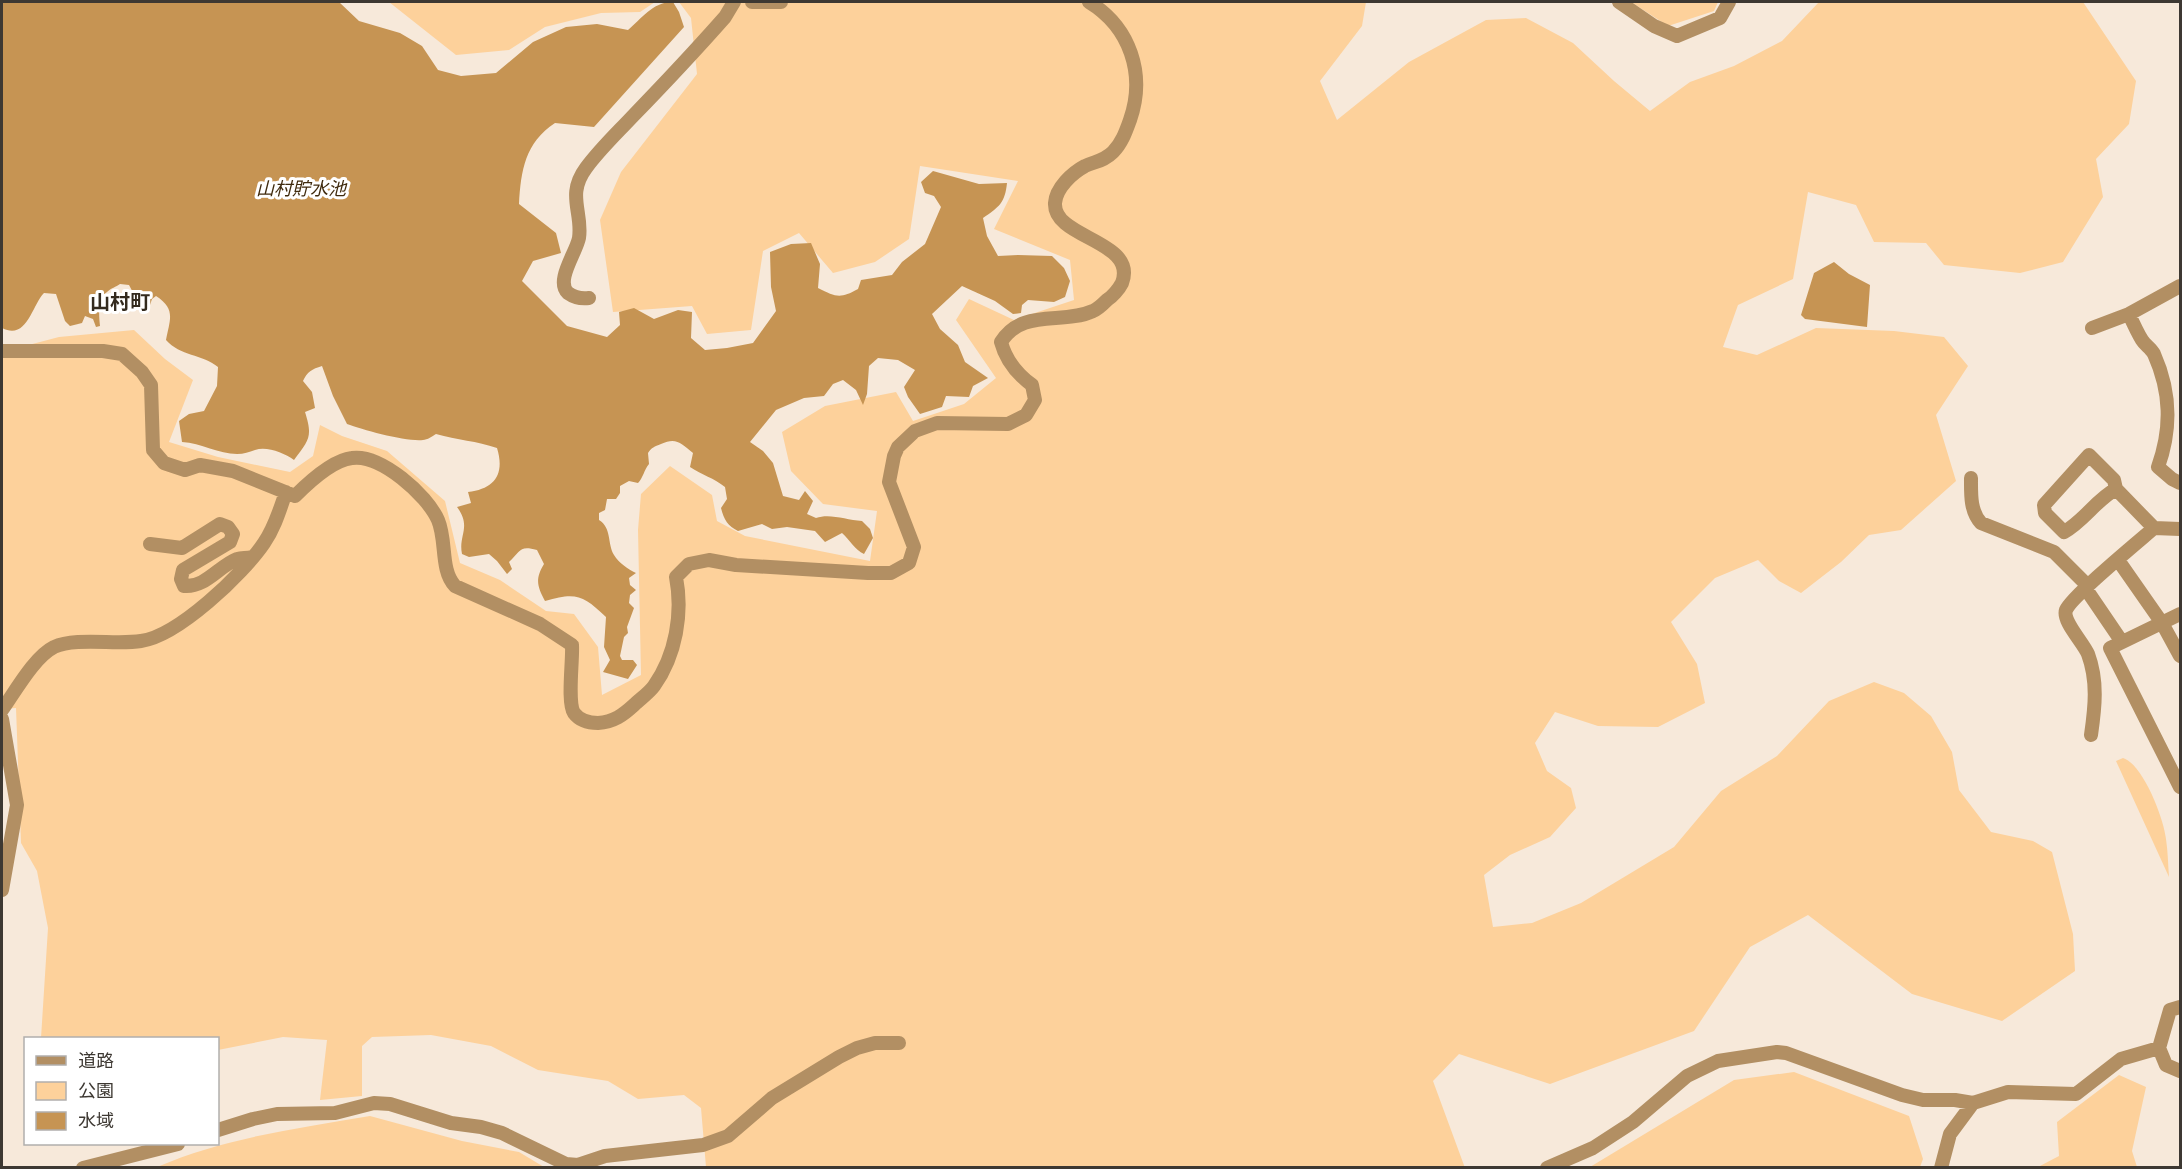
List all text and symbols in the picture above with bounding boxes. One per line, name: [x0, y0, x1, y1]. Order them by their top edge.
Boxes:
water label: 山村貯水池: [256, 178, 348, 198]
district label: 山村町: [90, 290, 150, 313]
legend: [24, 1037, 219, 1145]
text: 道路: [78, 1050, 114, 1070]
text: 公園: [78, 1080, 114, 1100]
text: 水域: [78, 1110, 114, 1130]

